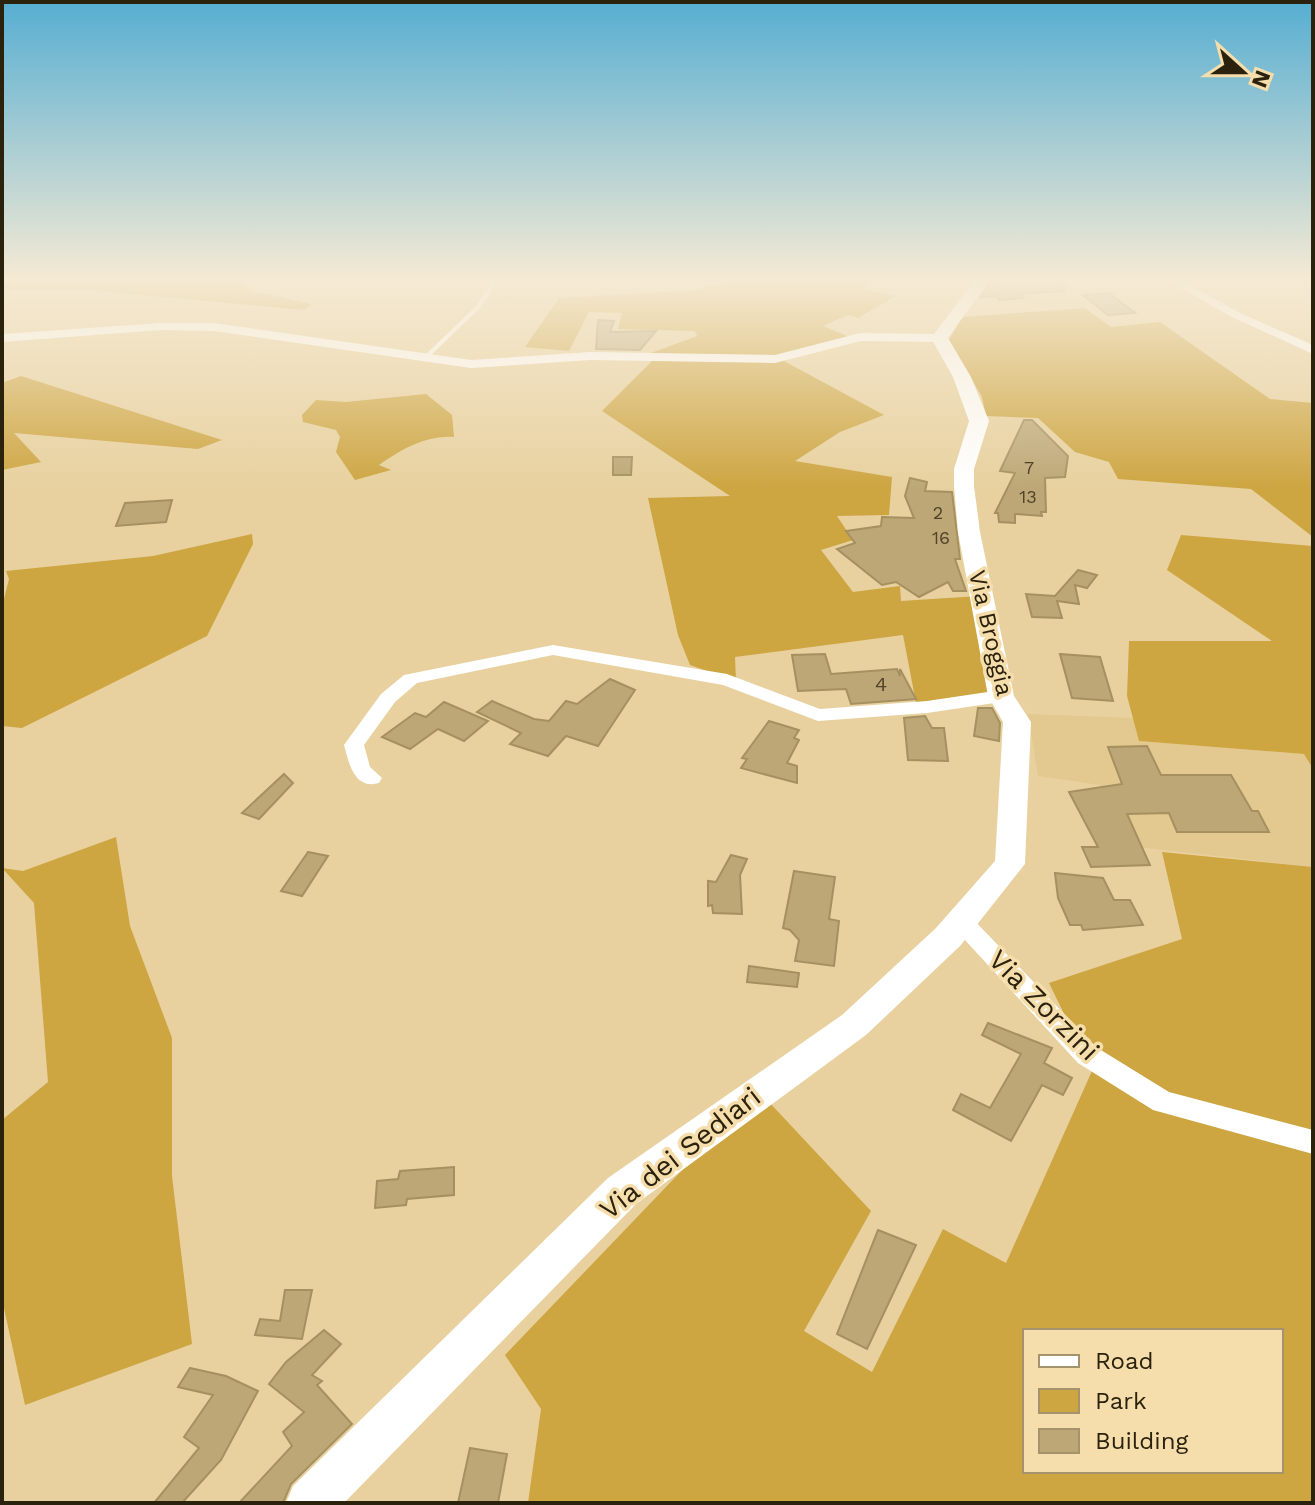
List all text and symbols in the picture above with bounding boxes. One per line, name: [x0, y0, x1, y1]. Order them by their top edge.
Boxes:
north arrow: [1203, 32, 1283, 112]
text: N: [1247, 67, 1276, 91]
house number: 7: [1024, 457, 1034, 478]
house number: 13: [1019, 486, 1037, 507]
house number: 2: [933, 502, 943, 523]
house number: 16: [932, 527, 950, 548]
street label: Via Broggia: [963, 567, 1019, 699]
house number: 4: [875, 672, 887, 696]
street label: Via Zorzini: [982, 943, 1106, 1067]
street label: Via dei Sediari: [593, 1080, 767, 1226]
legend: [1023, 1329, 1283, 1473]
text: Road: [1095, 1347, 1154, 1375]
text: Park: [1095, 1387, 1147, 1415]
text: Building: [1095, 1427, 1188, 1455]

